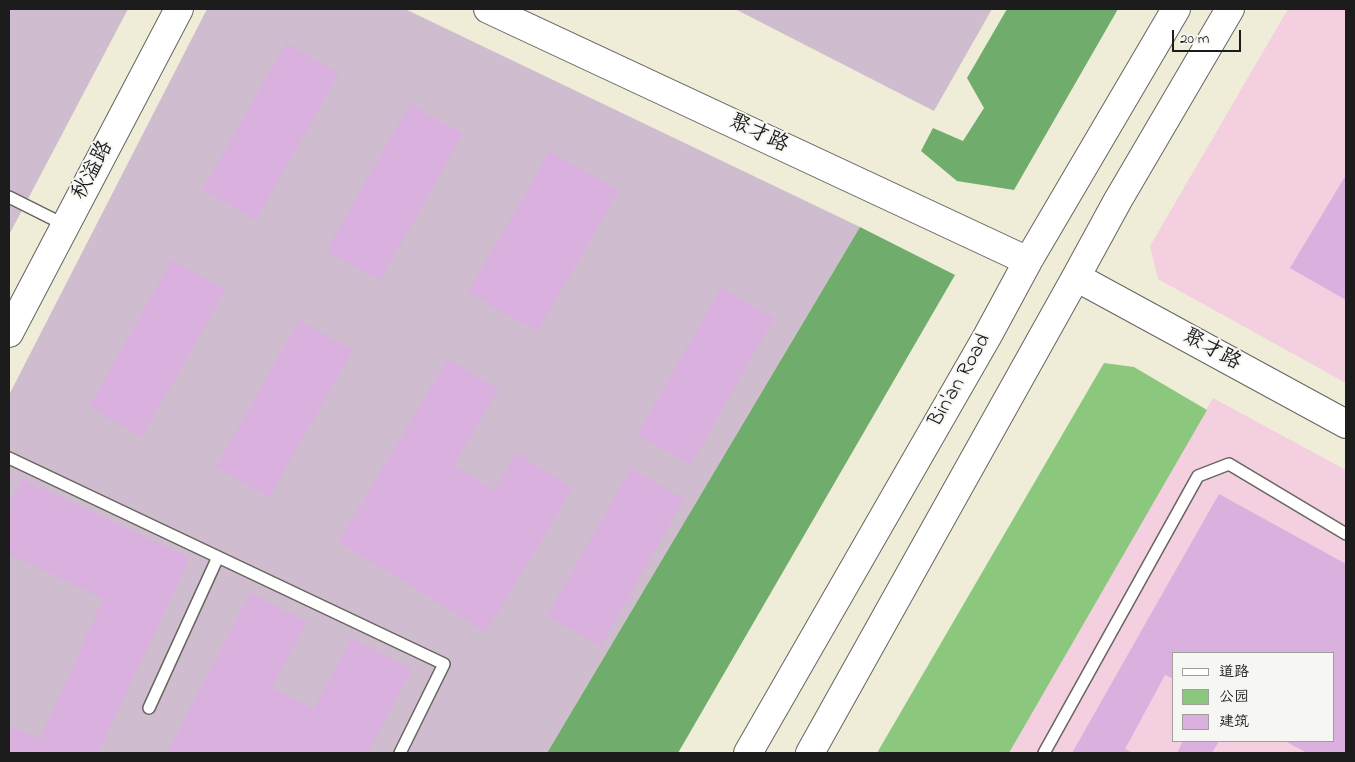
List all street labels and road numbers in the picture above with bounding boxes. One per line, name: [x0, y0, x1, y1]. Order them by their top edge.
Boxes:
street label: 聚才路: [724, 110, 792, 160]
street label: 秋溢路: [68, 137, 120, 205]
street label: 聚才路: [1177, 325, 1245, 377]
street label: Bin'an Road: [924, 330, 998, 432]

